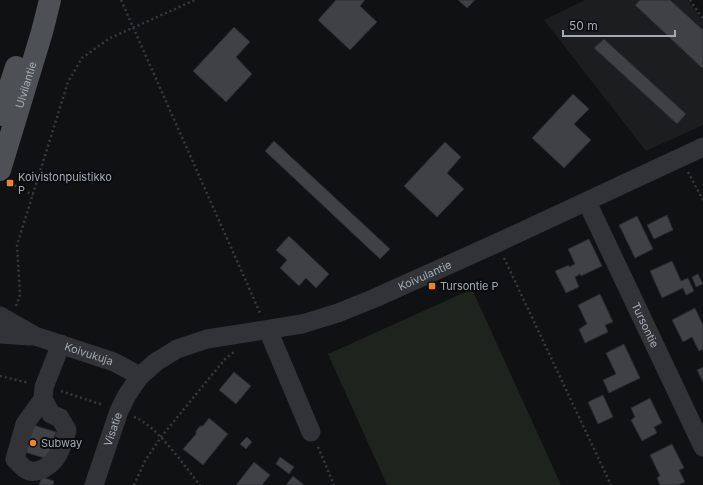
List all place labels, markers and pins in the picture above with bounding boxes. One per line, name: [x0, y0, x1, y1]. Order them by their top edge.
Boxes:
place label: Koivistonpuistikko P: [18, 170, 112, 197]
marker: Koivistonpuistikko P: [5, 178, 15, 188]
place label: Tursontie P: [440, 279, 499, 293]
marker: Tursontie P: [427, 281, 437, 291]
place label: Subway: [41, 436, 82, 450]
marker: Subway: [28, 438, 38, 448]

